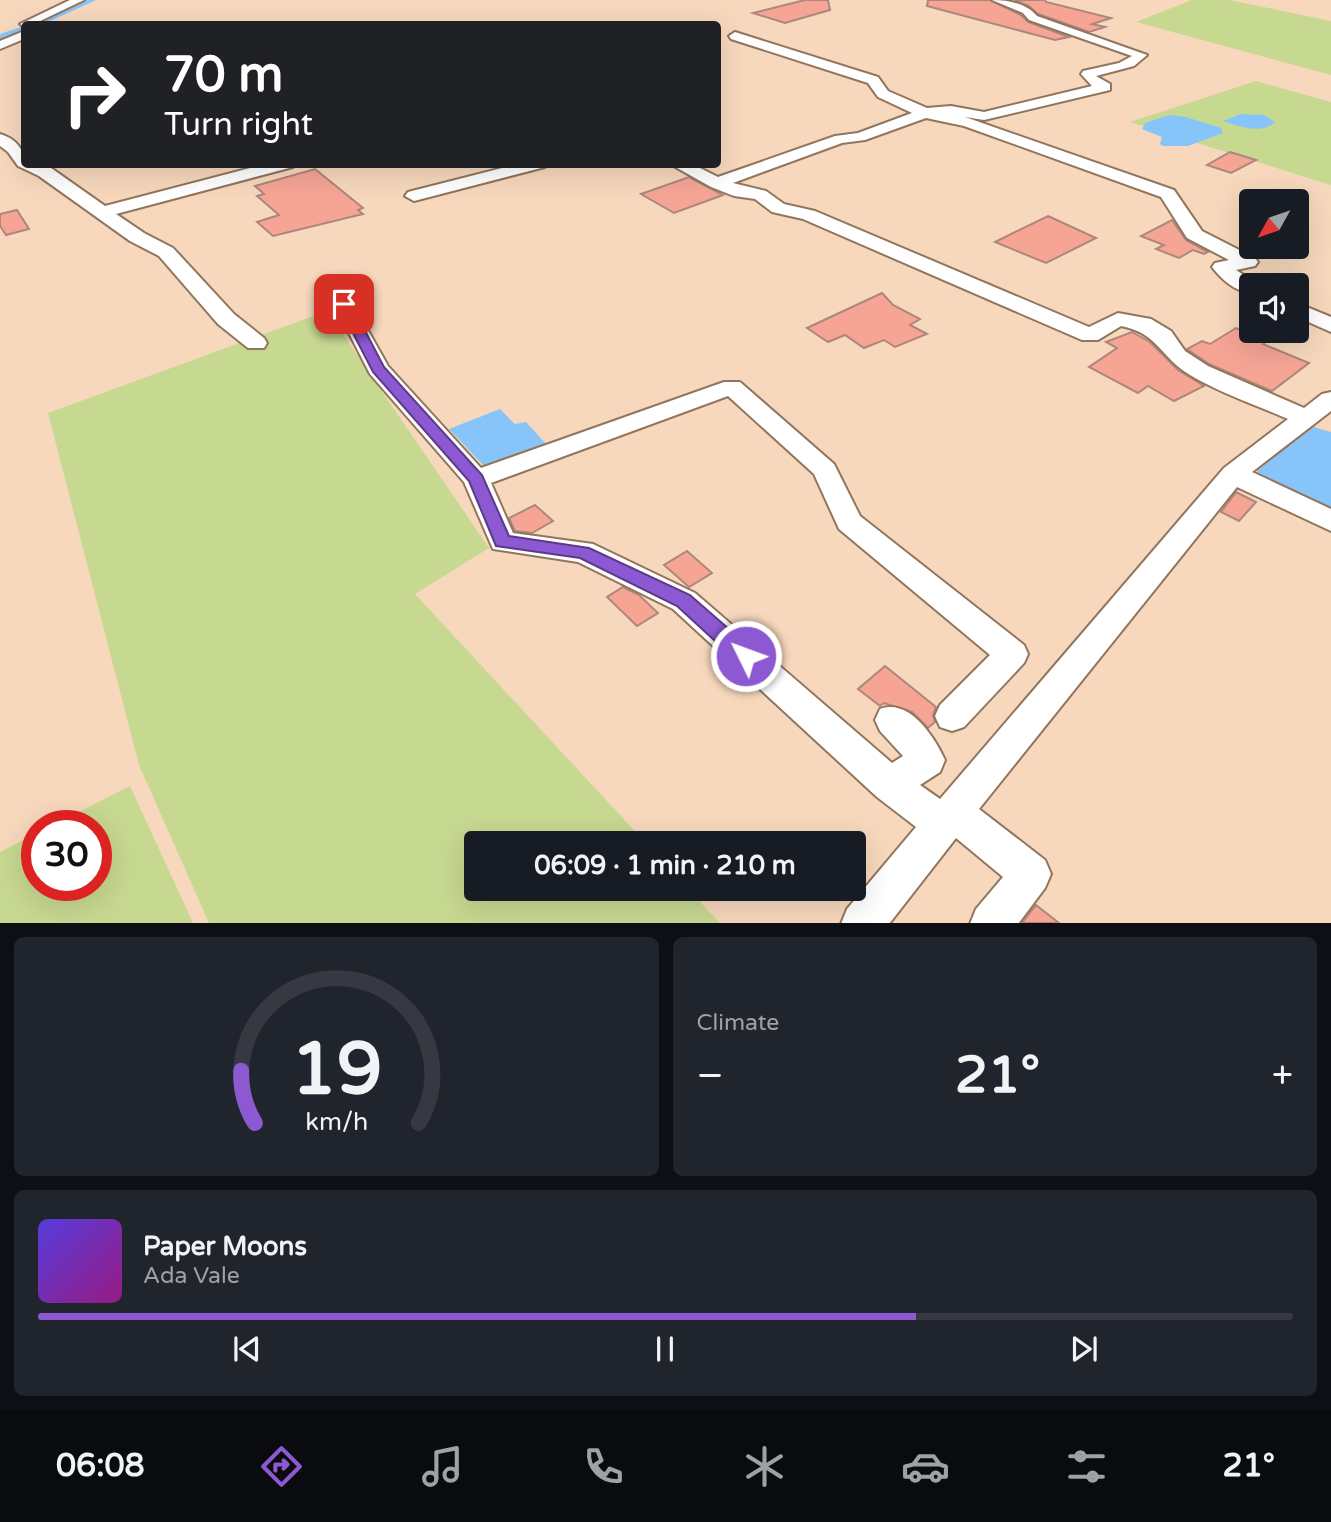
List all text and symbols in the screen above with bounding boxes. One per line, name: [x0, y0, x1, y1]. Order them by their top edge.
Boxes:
text: 70 m: [164, 46, 283, 105]
icon: right: [49, 49, 140, 140]
text: Turn right: [164, 106, 313, 144]
north arrow: [1239, 189, 1309, 259]
map controls: [1239, 189, 1309, 343]
button: sound: [1239, 273, 1309, 343]
pin: [314, 274, 374, 334]
icon: arrive: [325, 285, 363, 323]
position arrow: [709, 619, 783, 693]
speed limit sign: 30: [21, 810, 112, 901]
text: 06:09 · 1 min · 210 m: [534, 850, 796, 881]
text: Climate: [697, 1009, 779, 1037]
text: 19: [291, 1026, 382, 1114]
text: 21°: [955, 1044, 1040, 1107]
text: −: [697, 1053, 724, 1099]
text: +: [1272, 1053, 1293, 1099]
text: km/h: [305, 1106, 368, 1136]
text: Paper Moons: [143, 1231, 307, 1262]
text: Ada Vale: [143, 1262, 240, 1290]
icon: previous: [228, 1330, 266, 1368]
icon: pause: [646, 1330, 684, 1368]
icon: next: [1065, 1330, 1103, 1368]
icon: directions: [257, 1442, 306, 1491]
icon: music: [418, 1442, 467, 1491]
icon: phone: [579, 1442, 628, 1491]
icon: climate: [740, 1442, 789, 1491]
icon: car: [901, 1442, 950, 1491]
icon: filters: [1062, 1442, 1111, 1491]
text: 06:08: [56, 1447, 145, 1485]
text: 21°: [1223, 1447, 1275, 1485]

